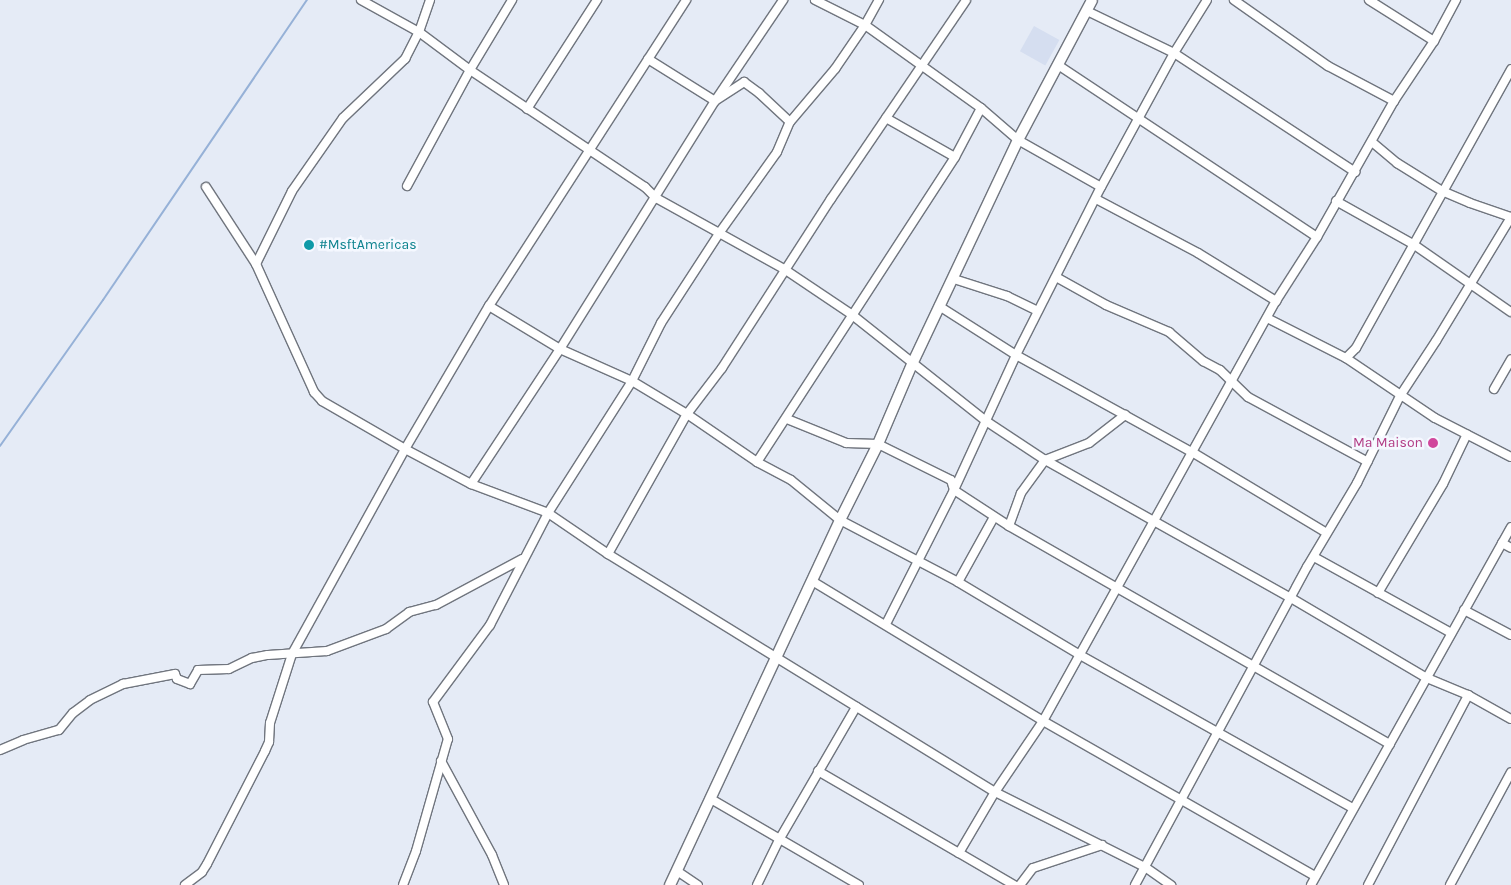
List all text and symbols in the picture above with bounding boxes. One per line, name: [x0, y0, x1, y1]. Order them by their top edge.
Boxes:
place label: #MsftAmericas: [319, 237, 416, 253]
marker: #MsftAmericas: [303, 239, 315, 251]
place label: Ma Maison: [1353, 435, 1423, 451]
marker: Ma Maison: [1427, 437, 1439, 449]

